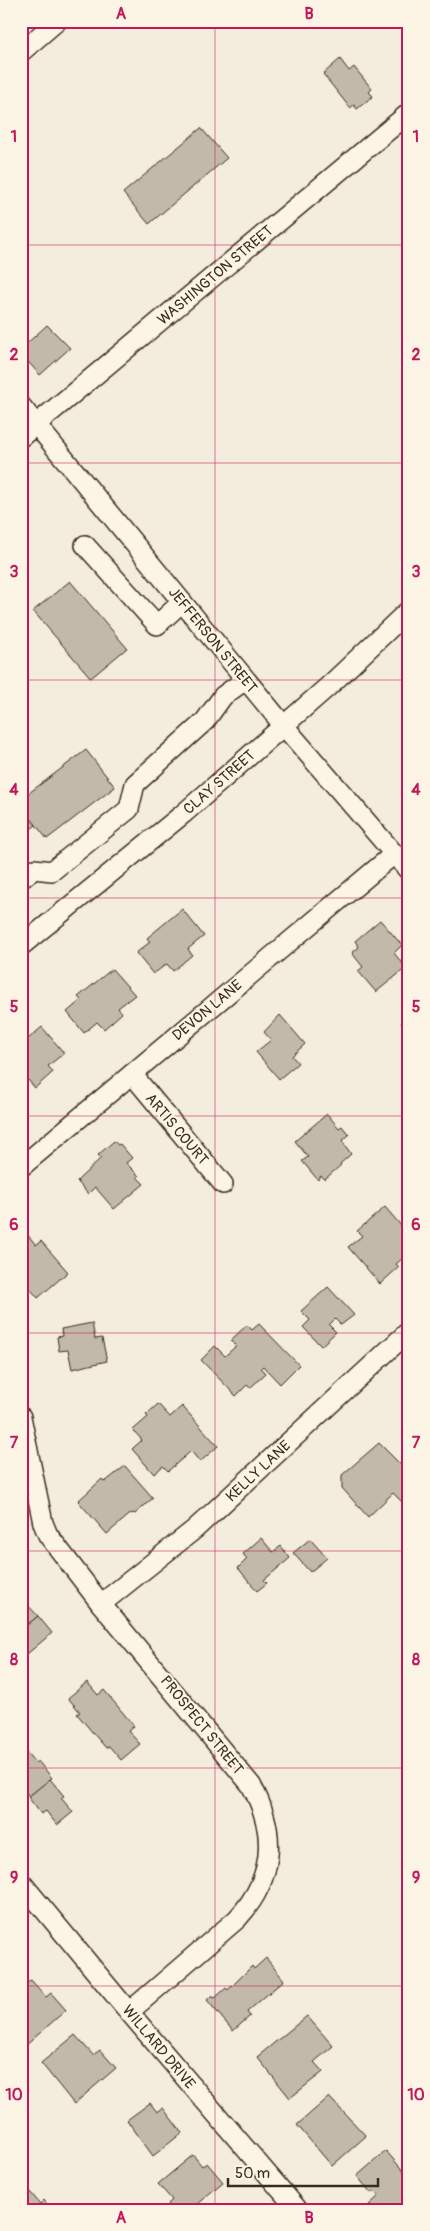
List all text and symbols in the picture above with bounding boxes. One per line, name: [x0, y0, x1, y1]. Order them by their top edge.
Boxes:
text: A: [116, 4, 127, 24]
text: B: [304, 4, 314, 24]
text: 1: [11, 127, 17, 147]
text: 1: [413, 127, 419, 147]
street label: WASHINGTON STREET: [154, 221, 277, 329]
text: 2: [10, 345, 19, 365]
text: 2: [412, 345, 421, 365]
text: 3: [10, 562, 19, 582]
text: 3: [412, 562, 421, 582]
street label: JEFFERSON STREET: [164, 583, 261, 697]
street label: CLAY STREET: [179, 746, 259, 819]
text: 4: [9, 780, 19, 800]
text: 4: [411, 780, 421, 800]
street label: DEVON LANE: [169, 976, 246, 1045]
text: 5: [10, 997, 19, 1017]
text: 5: [412, 997, 421, 1017]
street label: ARTIS COURT: [141, 1089, 212, 1169]
text: 6: [9, 1215, 19, 1235]
text: 6: [411, 1215, 421, 1235]
text: 7: [10, 1433, 19, 1453]
text: 7: [412, 1433, 421, 1453]
street label: KELLY LANE: [222, 1436, 295, 1506]
text: 8: [10, 1650, 18, 1670]
text: 8: [412, 1650, 420, 1670]
street label: PROSPECT STREET: [156, 1672, 247, 1779]
text: 9: [10, 1868, 18, 1888]
text: 9: [412, 1868, 420, 1888]
street label: WILLARD DRIVE: [118, 2001, 199, 2093]
text: 10: [5, 2085, 23, 2105]
text: 10: [407, 2085, 425, 2105]
scale bar: [228, 2156, 378, 2188]
text: 50 m: [235, 2164, 270, 2183]
text: A: [116, 2208, 127, 2228]
text: B: [304, 2208, 314, 2228]

